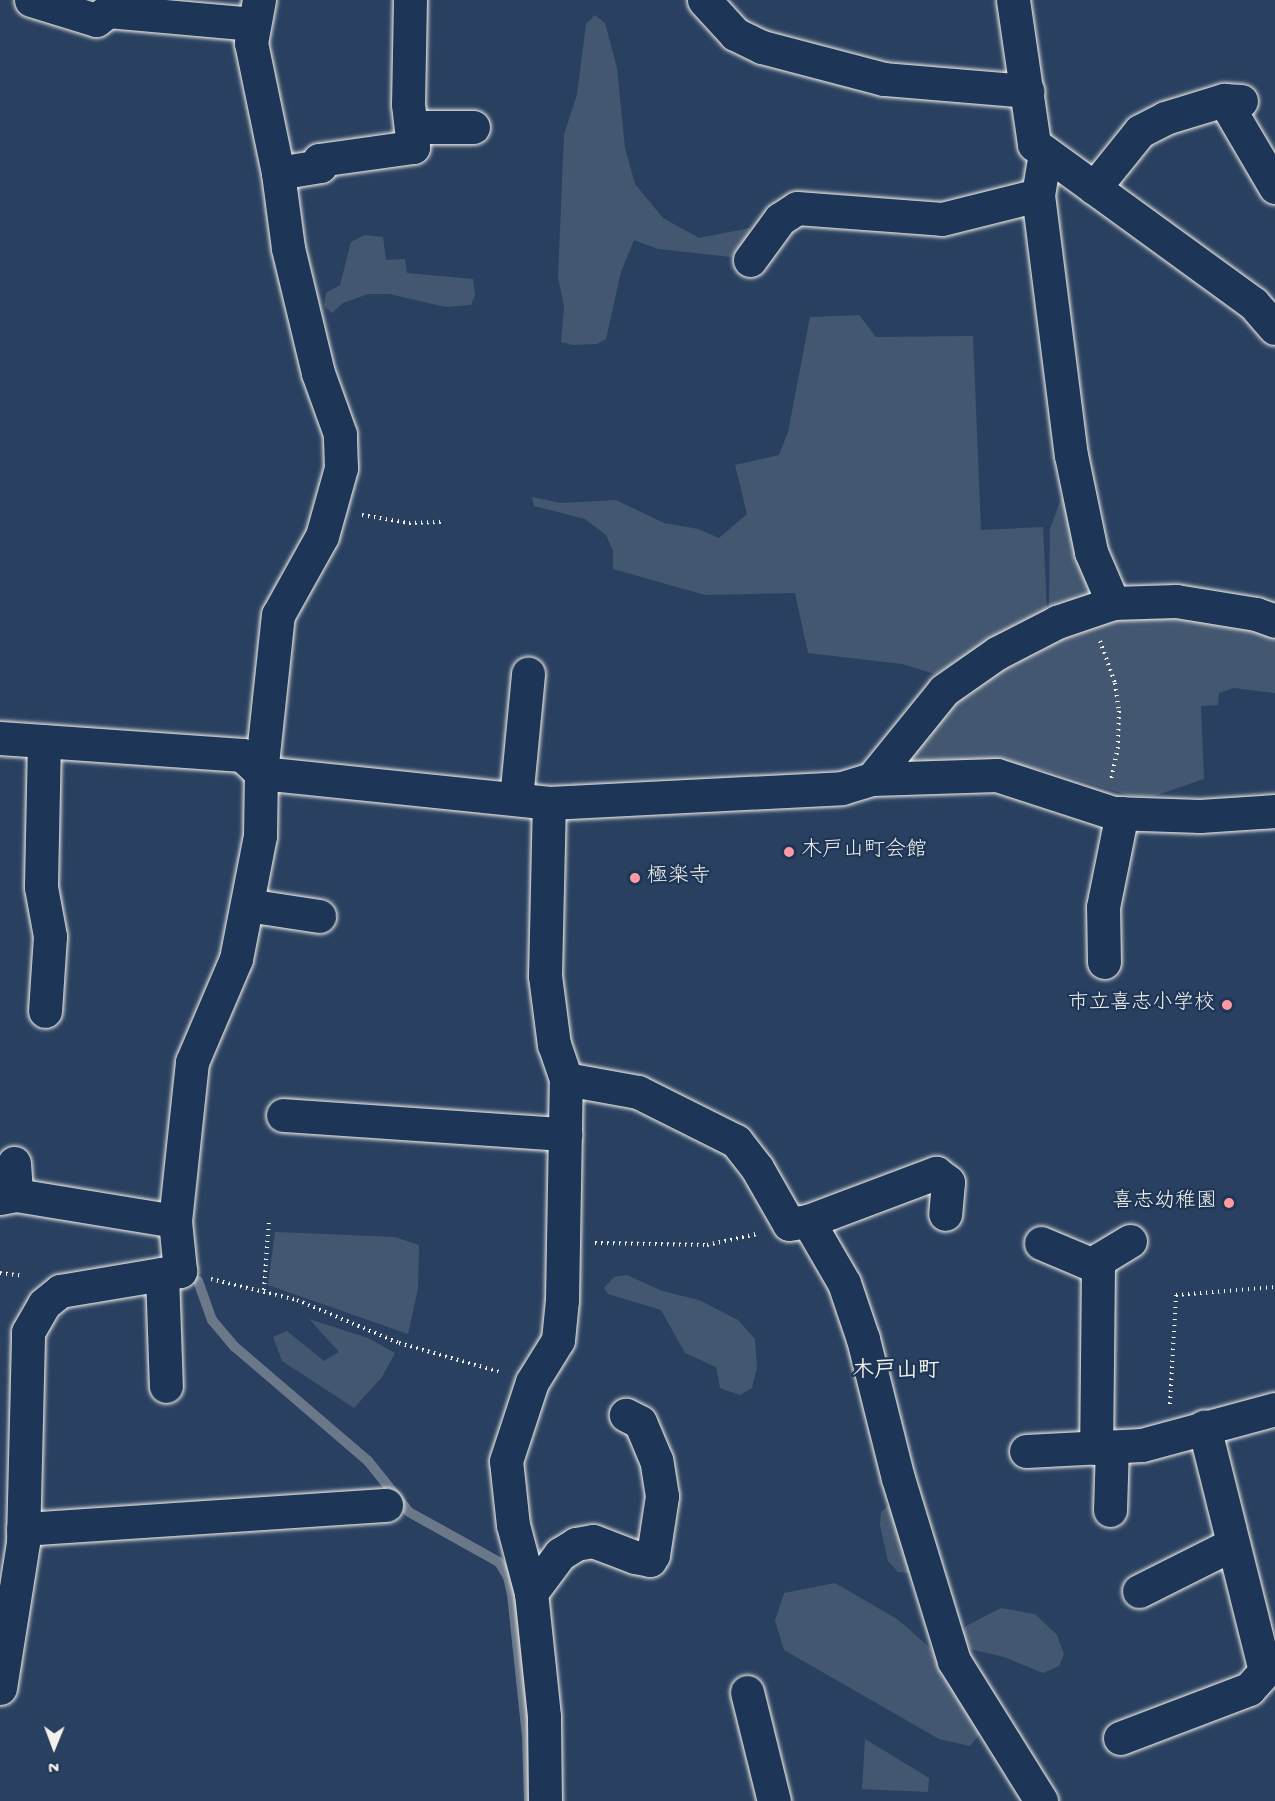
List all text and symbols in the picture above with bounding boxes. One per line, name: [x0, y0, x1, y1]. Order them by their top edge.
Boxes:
place label: 木戸山町会館: [801, 839, 927, 865]
marker: 木戸山町会館: [782, 845, 796, 859]
place label: 極楽寺: [647, 865, 710, 891]
marker: 極楽寺: [628, 871, 642, 885]
place label: 市立喜志小学校: [1068, 992, 1215, 1018]
marker: 市立喜志小学校: [1220, 998, 1234, 1012]
place label: 喜志幼稚園: [1112, 1190, 1217, 1216]
marker: 喜志幼稚園: [1222, 1196, 1236, 1210]
district label: 木戸山町: [852, 1360, 940, 1386]
north arrow: [24, 1717, 84, 1777]
text: N: [48, 1756, 59, 1775]

